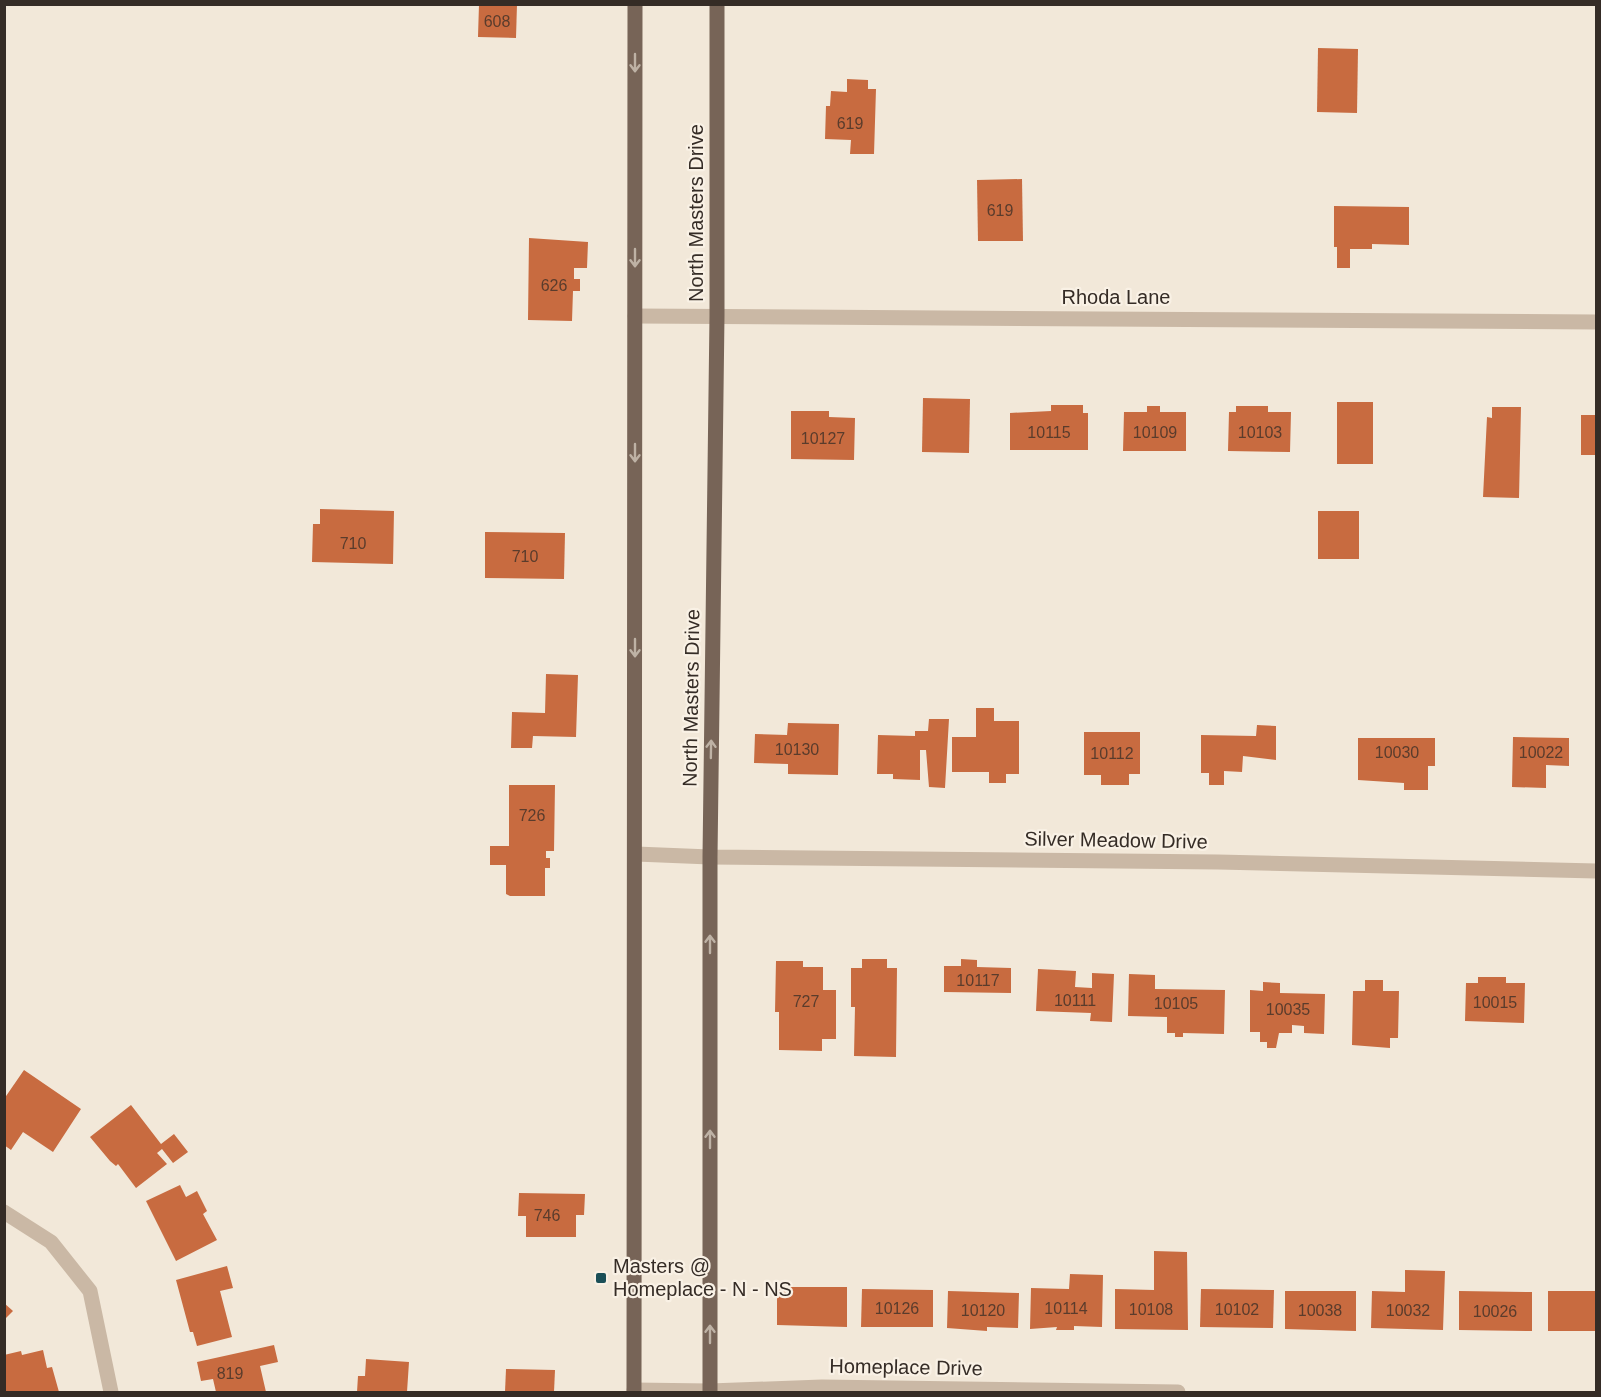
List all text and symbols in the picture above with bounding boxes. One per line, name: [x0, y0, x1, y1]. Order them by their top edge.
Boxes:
house number: 608: [484, 13, 510, 30]
one-way arrow: [629, 52, 641, 72]
house number: 619: [837, 115, 863, 132]
street label: North Masters Drive: [685, 124, 707, 302]
house number: 619: [987, 202, 1013, 219]
one-way arrow: [629, 247, 641, 267]
house number: 626: [541, 277, 567, 294]
street label: Rhoda Lane: [1062, 286, 1170, 308]
house number: 10115: [1027, 424, 1071, 441]
house number: 10109: [1133, 424, 1177, 441]
house number: 10103: [1238, 424, 1282, 441]
house number: 10127: [801, 430, 845, 447]
one-way arrow: [629, 442, 641, 462]
house number: 710: [340, 535, 366, 552]
house number: 710: [512, 548, 538, 565]
street label: North Masters Drive: [678, 609, 704, 787]
one-way arrow: [629, 637, 641, 657]
one-way arrow: [706, 740, 717, 760]
house number: 10130: [775, 741, 819, 758]
house number: 10030: [1375, 744, 1419, 761]
house number: 10022: [1519, 744, 1563, 761]
house number: 10112: [1090, 745, 1134, 762]
house number: 726: [519, 807, 545, 824]
street label: Silver Meadow Drive: [1024, 827, 1208, 853]
one-way arrow: [704, 935, 716, 955]
house number: 10117: [956, 972, 1000, 989]
house number: 10111: [1054, 992, 1096, 1009]
house number: 727: [793, 993, 819, 1010]
house number: 10015: [1473, 994, 1517, 1011]
house number: 10105: [1154, 995, 1198, 1012]
house number: 10035: [1266, 1001, 1310, 1018]
one-way arrow: [704, 1130, 716, 1150]
house number: 746: [534, 1207, 560, 1224]
place label: Masters @ Homeplace - N - NS: [613, 1255, 792, 1300]
marker: Masters @ Homeplace - N - NS: [594, 1271, 608, 1285]
house number: 10126: [875, 1300, 919, 1317]
house number: 10114: [1044, 1300, 1088, 1317]
house number: 10108: [1129, 1301, 1173, 1318]
house number: 10102: [1215, 1301, 1259, 1318]
house number: 10120: [961, 1302, 1005, 1319]
house number: 10038: [1298, 1302, 1342, 1319]
house number: 10032: [1386, 1302, 1430, 1319]
house number: 10026: [1473, 1303, 1517, 1320]
one-way arrow: [704, 1325, 716, 1345]
street label: Homeplace Drive: [829, 1355, 983, 1379]
house number: 819: [217, 1365, 243, 1382]

